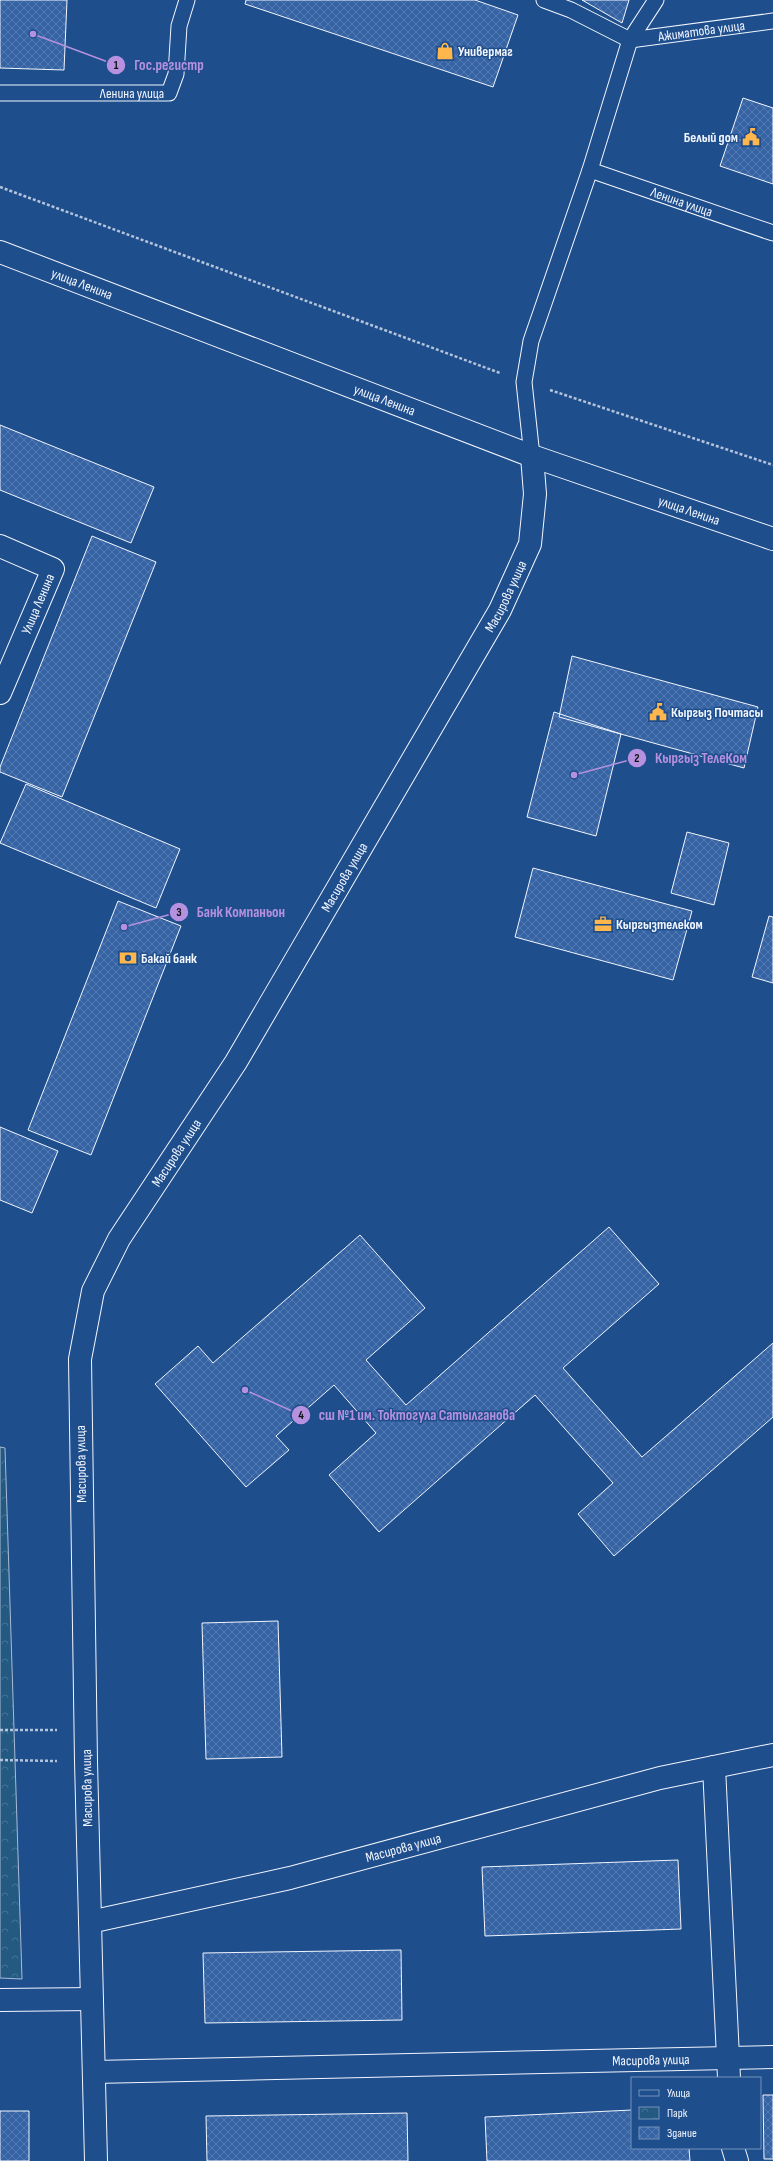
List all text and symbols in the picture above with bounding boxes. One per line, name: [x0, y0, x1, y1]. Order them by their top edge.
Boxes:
street label: Ажиматова улица: [656, 16, 746, 45]
shop icon: Универмаг: [435, 41, 455, 61]
place label: Универмаг: [458, 43, 513, 60]
callout: Гос.регистр: [106, 52, 211, 79]
text: Гос.регистр: [134, 56, 204, 75]
text: 1: [114, 58, 119, 73]
street label: Ленина улица: [99, 85, 164, 102]
public building icon: Белый дом: [741, 127, 761, 147]
place label: Белый дом: [684, 129, 738, 146]
street label: Ленина улица: [648, 183, 715, 220]
street label: улица Ленина: [49, 264, 115, 303]
street label: улица Ленина: [352, 380, 418, 419]
street label: улица Ленина: [656, 492, 722, 529]
street label: Масирова улица: [481, 558, 530, 635]
street label: Улица Ленина: [18, 571, 58, 637]
public building icon: Кыргыз Почтасы: [648, 702, 668, 722]
place label: Кыргыз Почтасы: [671, 704, 763, 721]
callout: Кыргыз ТелеКом: [627, 745, 755, 772]
text: Кыргыз ТелеКом: [655, 749, 747, 768]
text: 2: [634, 751, 640, 766]
street label: Масирова улица: [317, 839, 371, 915]
callout: Банк Компаньон: [169, 898, 294, 925]
text: Банк Компаньон: [197, 903, 285, 922]
text: 3: [176, 905, 182, 920]
office icon: Кыргызтелеком: [593, 914, 613, 934]
place label: Кыргызтелеком: [616, 916, 703, 933]
bank icon: Бакай банк: [118, 948, 138, 968]
place label: Бакай банк: [141, 950, 197, 967]
street label: Масирова улица: [148, 1116, 205, 1190]
callout: сш №1 им. Токтогула Сатылганова: [291, 1401, 524, 1428]
text: сш №1 им. Токтогула Сатылганова: [319, 1406, 515, 1425]
text: 4: [298, 1408, 304, 1423]
street label: Масирова улица: [72, 1425, 90, 1503]
street label: Масирова улица: [78, 1749, 96, 1827]
street label: Масирова улица: [363, 1829, 443, 1866]
street label: Масирова улица: [612, 2050, 690, 2069]
legend: [631, 2077, 761, 2149]
text: Улица: [667, 2086, 691, 2101]
text: Парк: [667, 2106, 688, 2121]
text: Здание: [667, 2126, 697, 2141]

